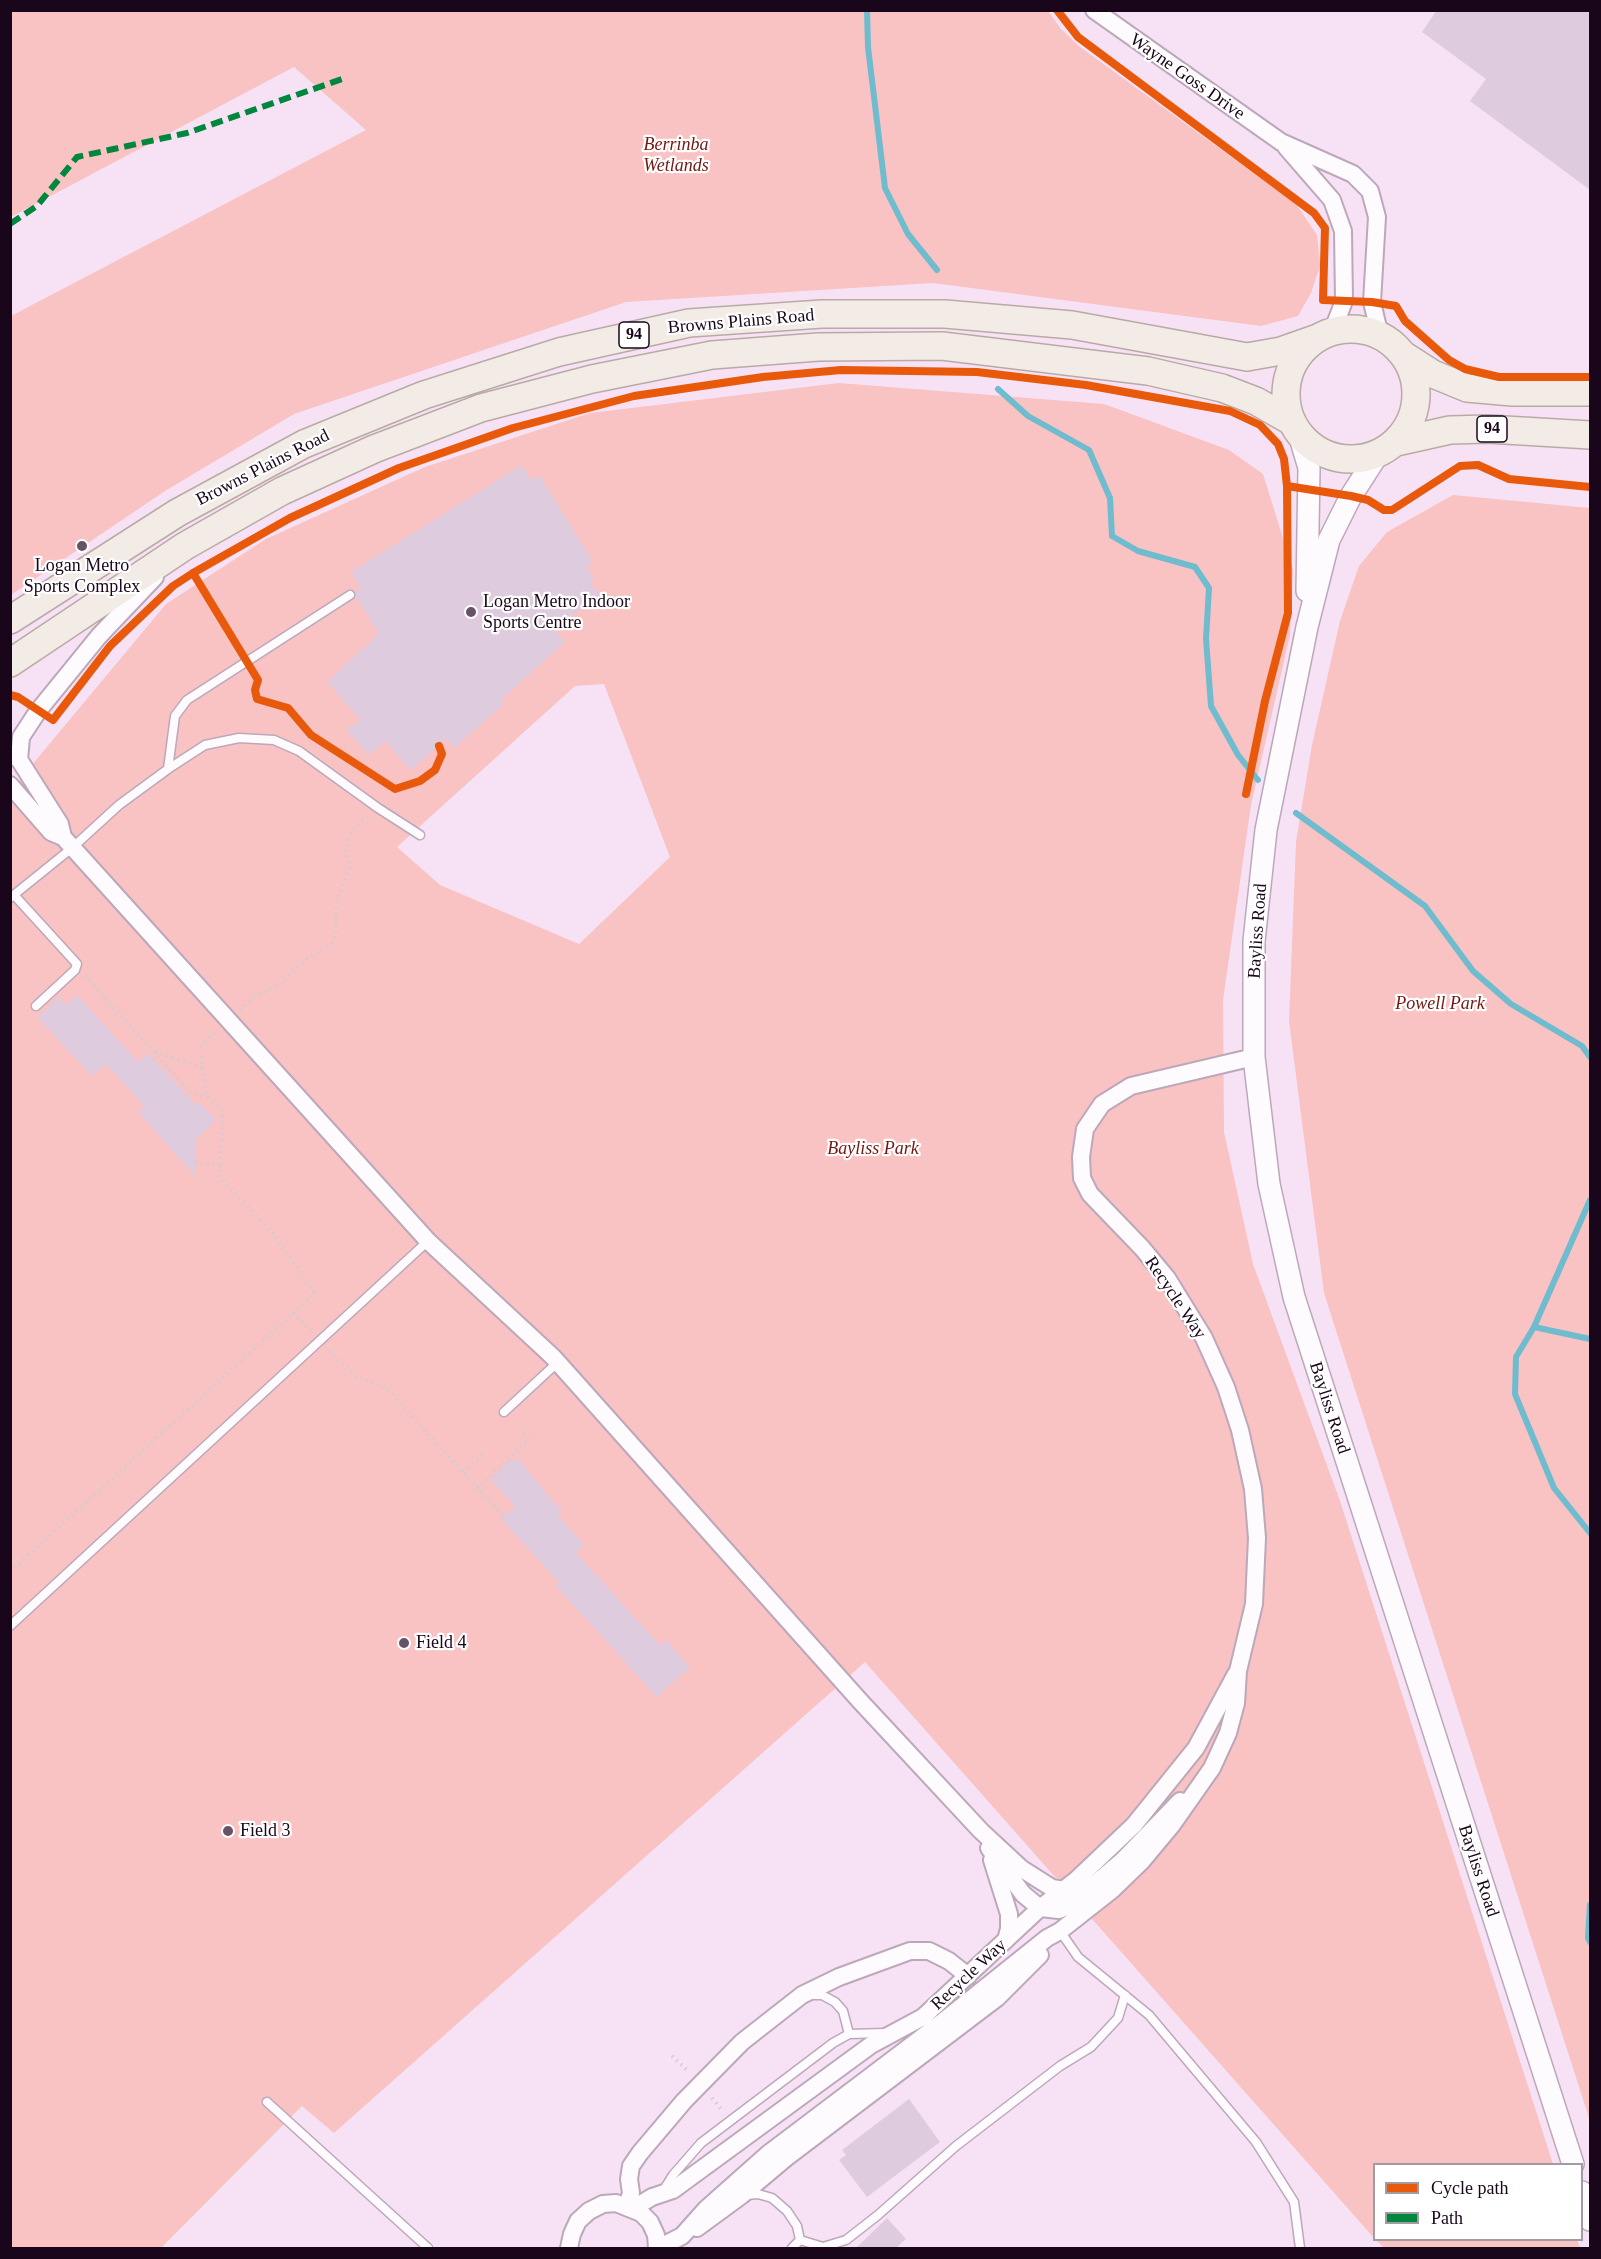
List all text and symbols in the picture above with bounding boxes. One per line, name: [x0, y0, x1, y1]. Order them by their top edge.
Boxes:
street label: Wayne Goss Drive: [1125, 29, 1249, 125]
park label: Berrinba Wetlands: [643, 134, 709, 176]
street label: Browns Plains Road: [667, 305, 815, 339]
road number: 94: [619, 322, 649, 348]
road number: 94: [1477, 416, 1507, 442]
street label: Browns Plains Road: [193, 425, 333, 511]
marker: Logan Metro Sports Complex: [75, 539, 89, 553]
place label: Logan Metro Sports Complex: [24, 555, 140, 598]
place label: Logan Metro Indoor Sports Centre: [483, 591, 630, 634]
marker: Logan Metro Indoor Sports Centre: [464, 605, 478, 619]
street label: Bayliss Road: [1244, 883, 1272, 979]
park label: Powell Park: [1395, 993, 1485, 1015]
park label: Bayliss Park: [827, 1138, 919, 1160]
street label: Recycle Way: [1139, 1253, 1211, 1343]
street label: Bayliss Road: [1304, 1359, 1354, 1457]
place label: Field 4: [416, 1632, 467, 1654]
marker: Field 4: [397, 1636, 411, 1650]
place label: Field 3: [240, 1820, 291, 1842]
street label: Bayliss Road: [1453, 1822, 1503, 1920]
marker: Field 3: [221, 1824, 235, 1838]
street label: Recycle Way: [927, 1935, 1011, 2015]
legend: [1373, 2163, 1583, 2241]
text: Cycle path: [1431, 2178, 1508, 2198]
text: Path: [1431, 2208, 1463, 2228]

